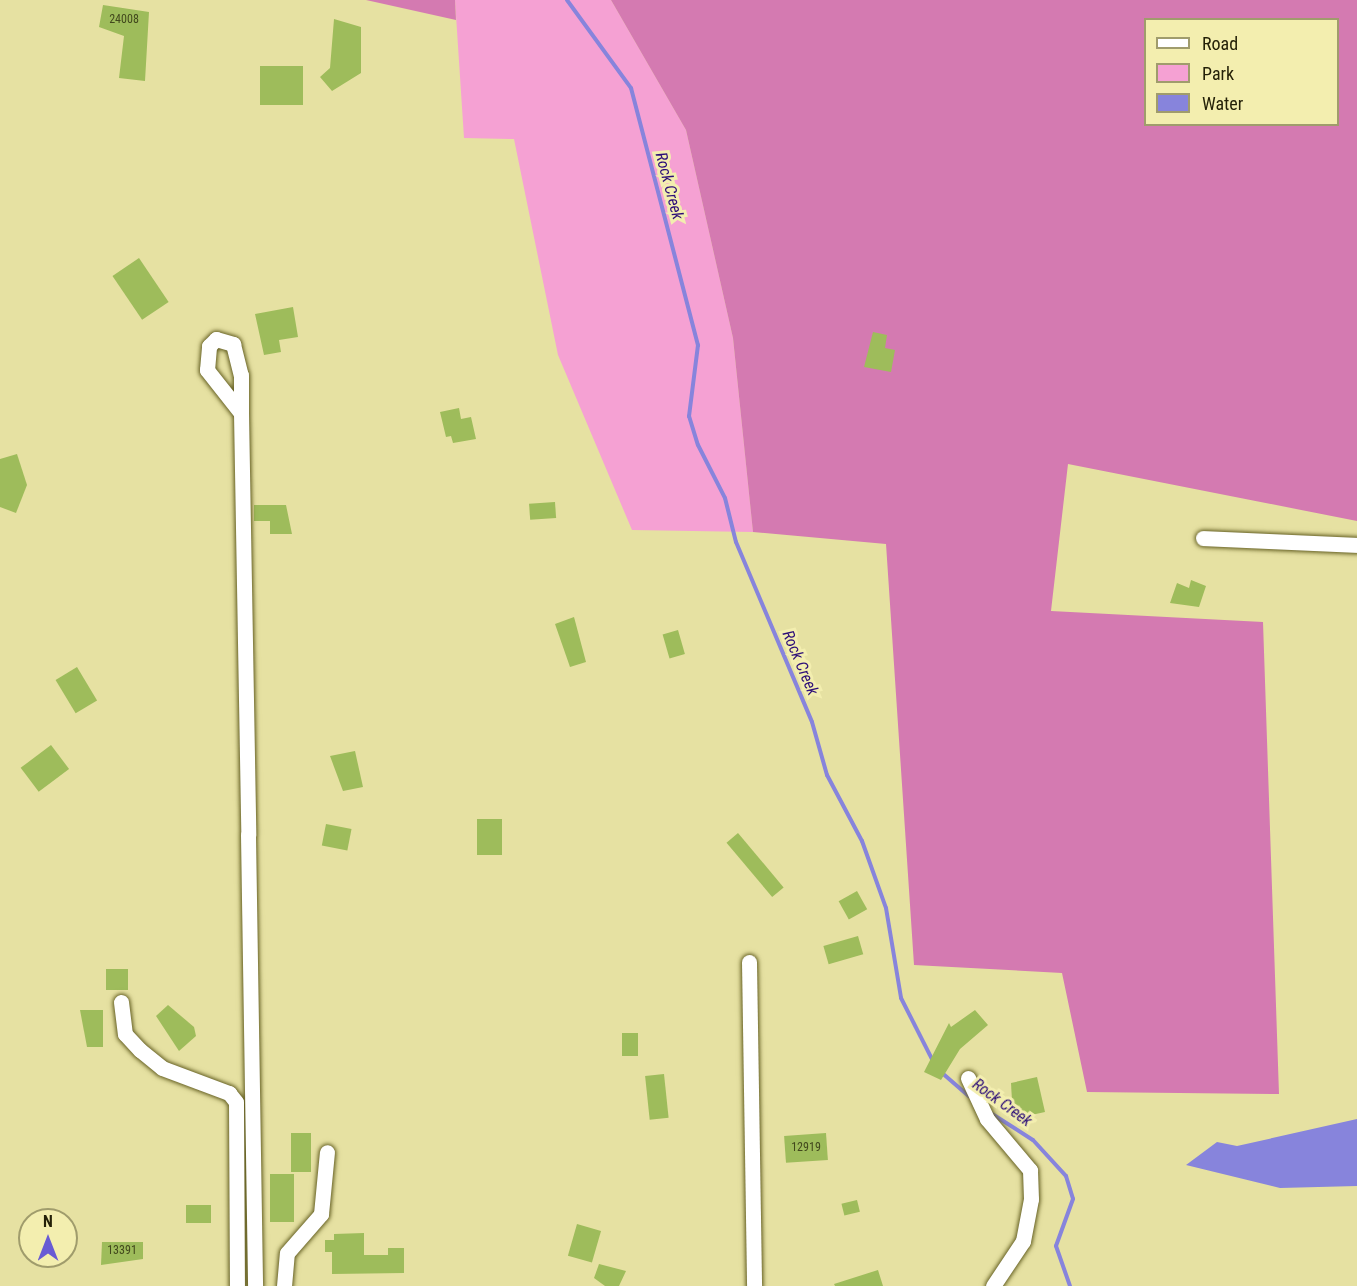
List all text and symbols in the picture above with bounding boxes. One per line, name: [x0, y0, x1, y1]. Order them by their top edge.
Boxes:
house number: 24008: [109, 13, 139, 27]
legend: [1144, 18, 1339, 126]
text: Road: [1202, 33, 1238, 54]
text: Park: [1202, 63, 1234, 84]
text: Water: [1202, 93, 1243, 114]
water label: Rock Creek: [651, 150, 687, 222]
water label: Rock Creek: [778, 628, 822, 698]
water label: Rock Creek: [969, 1075, 1035, 1131]
house number: 12919: [791, 1141, 821, 1155]
north arrow: [18, 1208, 78, 1268]
text: N: [43, 1212, 53, 1231]
house number: 13391: [107, 1244, 137, 1258]

